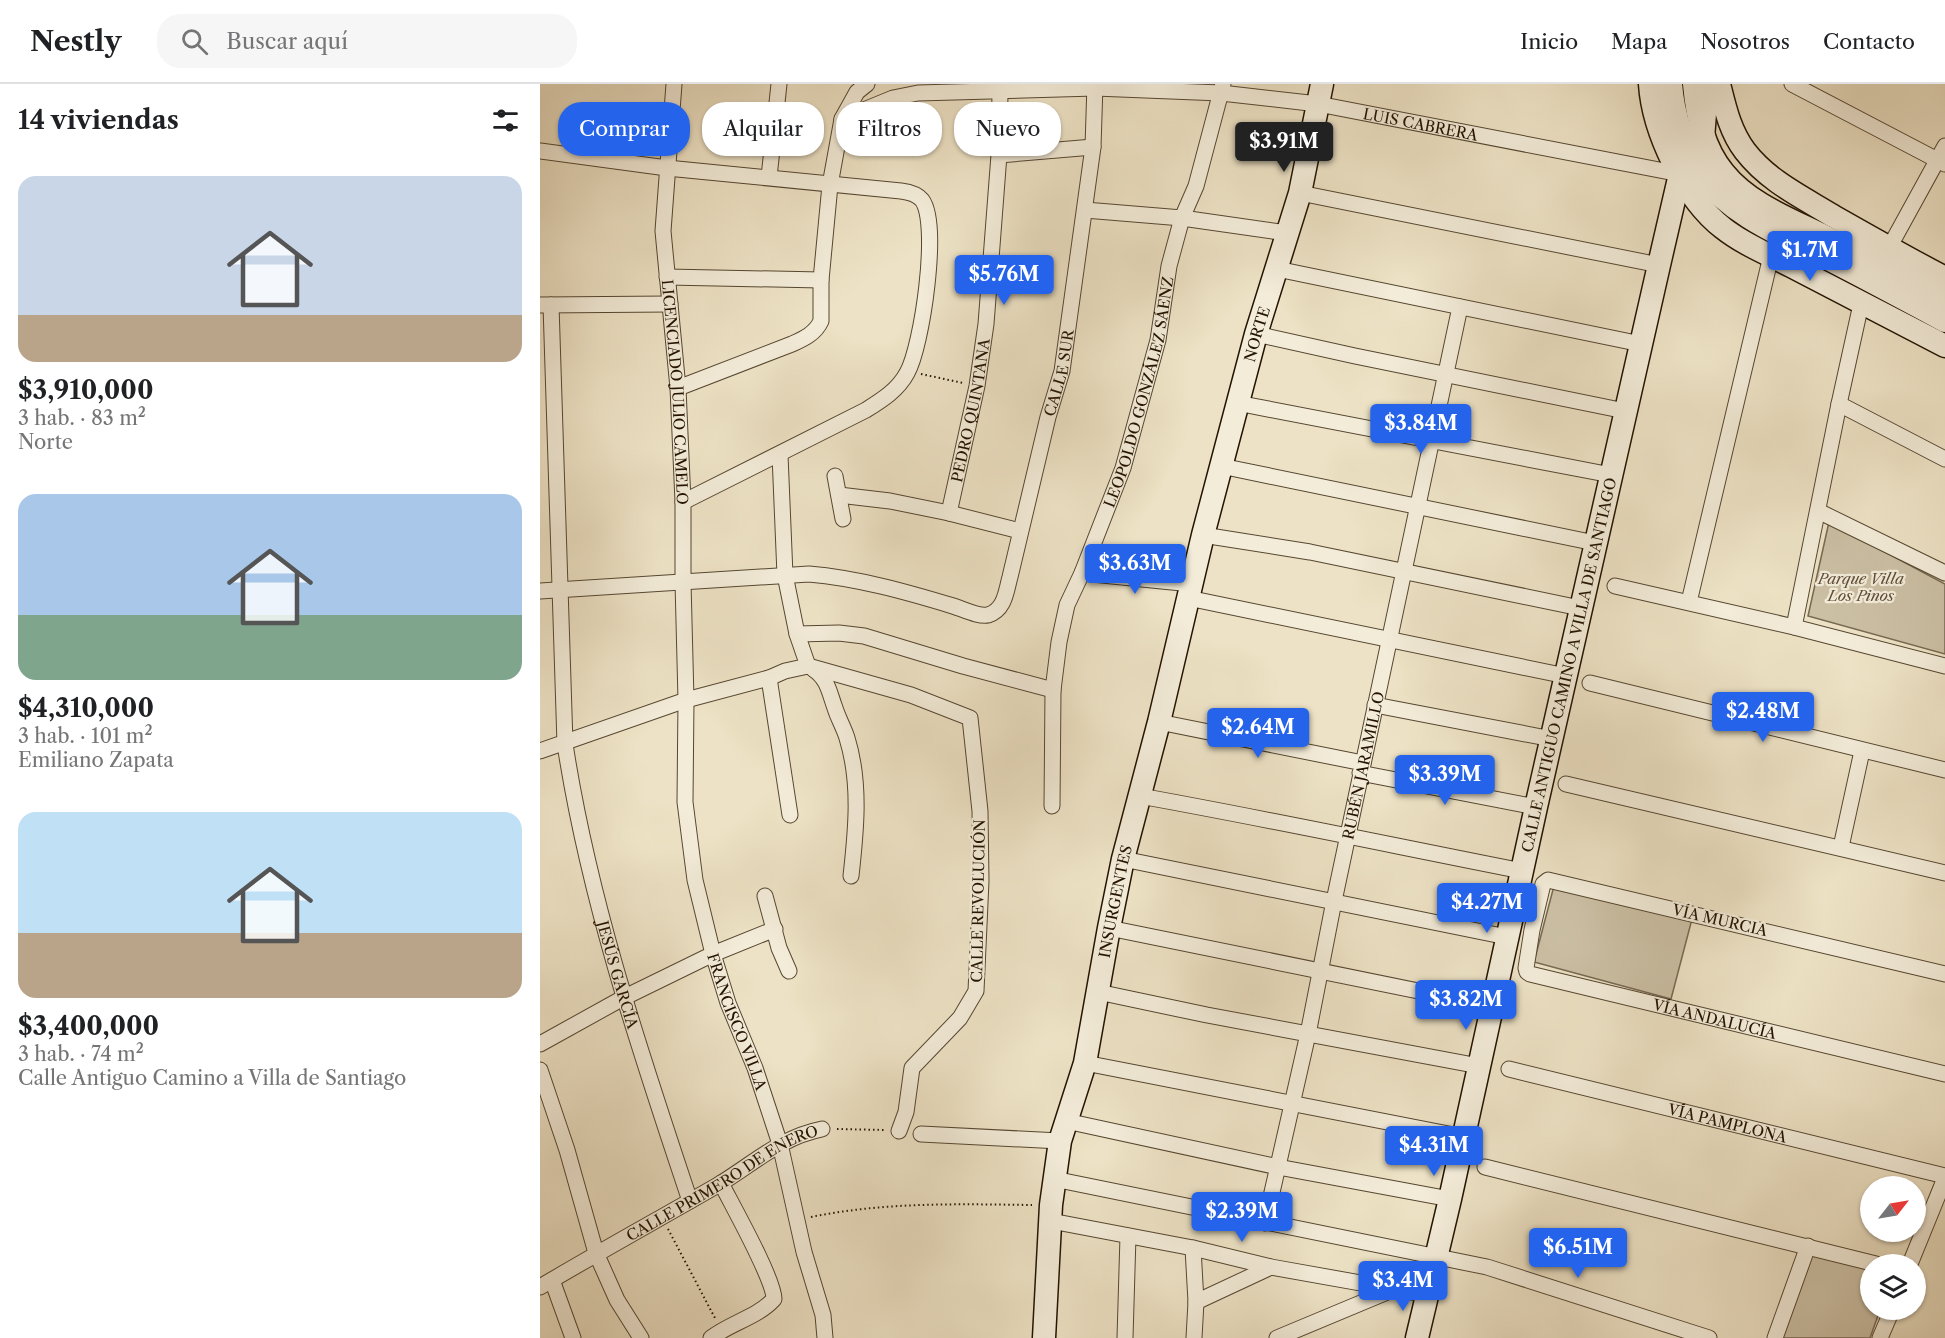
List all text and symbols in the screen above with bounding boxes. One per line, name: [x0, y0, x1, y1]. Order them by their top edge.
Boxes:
search box: [157, 14, 577, 68]
text: Nestly: [30, 24, 121, 58]
icon: search: [178, 25, 211, 58]
text: Buscar aquí: [226, 28, 348, 55]
text: Inicio: [1520, 29, 1578, 54]
text: Mapa: [1611, 29, 1667, 54]
text: Nosotros: [1700, 29, 1790, 54]
text: Contacto: [1823, 29, 1915, 54]
chip: Comprar: [558, 102, 690, 156]
chip: Alquilar: [702, 102, 824, 156]
chip: Filtros: [836, 102, 942, 156]
chip: Nuevo: [954, 102, 1061, 156]
street label: LUIS CABRERA: [1362, 103, 1481, 144]
text: 14 viviendas: [18, 104, 179, 136]
icon: filters: [489, 104, 522, 137]
pin: $3.91M: [1235, 122, 1333, 173]
text: $3.91M: [1249, 129, 1319, 153]
icon: home: [216, 215, 324, 323]
pin: $1.7M: [1768, 231, 1852, 282]
text: $1.7M: [1781, 238, 1839, 262]
pin: $5.76M: [955, 255, 1053, 306]
text: $5.76M: [969, 262, 1039, 286]
street label: LEOPOLDO GONZÁLEZ SÁENZ: [1099, 275, 1177, 510]
street label: LICENCIADO JULIO CAMELO: [658, 279, 693, 505]
street label: NORTE: [1240, 304, 1274, 364]
street label: CALLE SUR: [1039, 328, 1077, 418]
street label: PEDRO QUINTANA: [947, 336, 993, 484]
text: $3,910,000: [18, 374, 153, 406]
pin: $3.84M: [1372, 404, 1470, 455]
text: 3 hab. · 83 m²: [18, 406, 146, 430]
text: $3.84M: [1384, 411, 1458, 435]
text: Norte: [18, 430, 73, 454]
street label: CALLE ANTIGUO CAMINO A VILLA DE SANTIAGO: [1517, 476, 1620, 854]
icon: home: [216, 533, 324, 641]
pin: $3.63M: [1086, 544, 1184, 595]
text: $3.63M: [1099, 551, 1171, 575]
park label: Parque Villa Los Pinos: [1817, 569, 1904, 605]
street label: RUBÉN JARAMILLO: [1338, 689, 1388, 841]
text: $4,310,000: [18, 692, 154, 724]
pin: $2.48M: [1714, 692, 1812, 743]
text: $2.48M: [1726, 699, 1800, 723]
pin: $2.64M: [1209, 708, 1307, 759]
text: $2.64M: [1221, 715, 1295, 739]
text: 3 hab. · 101 m²: [18, 724, 153, 748]
text: Emiliano Zapata: [18, 748, 174, 772]
pin: $3.39M: [1396, 755, 1494, 806]
text: $3.39M: [1409, 762, 1481, 786]
street label: CALLE REVOLUCIÓN: [967, 819, 989, 983]
street label: INSURGENTES: [1094, 843, 1136, 959]
icon: home: [216, 851, 324, 959]
pin: $4.27M: [1438, 883, 1536, 934]
text: $4.27M: [1451, 890, 1523, 914]
street label: VÍA MURCIA: [1670, 900, 1770, 940]
street label: JESÚS GARCÍA: [593, 917, 643, 1032]
street label: FRANCISCO VILLA: [704, 951, 771, 1093]
pin: $3.82M: [1417, 980, 1515, 1031]
text: $3.82M: [1429, 987, 1503, 1011]
street label: VÍA ANDALUCÍA: [1650, 994, 1779, 1043]
text: $3,400,000: [18, 1010, 159, 1042]
text: 3 hab. · 74 m²: [18, 1042, 144, 1066]
text: Calle Antiguo Camino a Villa de Santiago: [18, 1066, 406, 1090]
street label: VÍA PAMPLONA: [1665, 1099, 1790, 1147]
street label: CALLE PRIMERO DE ENERO: [623, 1121, 820, 1245]
pin: $4.31M: [1385, 1126, 1483, 1177]
text: $4.31M: [1399, 1133, 1469, 1157]
north arrow: [1860, 1176, 1926, 1242]
map controls: [1860, 1176, 1926, 1320]
pin: $2.39M: [1193, 1192, 1291, 1243]
text: $2.39M: [1206, 1199, 1279, 1223]
pin: $6.51M: [1529, 1228, 1627, 1279]
text: $6.51M: [1543, 1235, 1613, 1259]
button: layers: [1860, 1254, 1926, 1320]
pin: $3.4M: [1361, 1261, 1445, 1312]
text: $3.4M: [1372, 1268, 1434, 1292]

